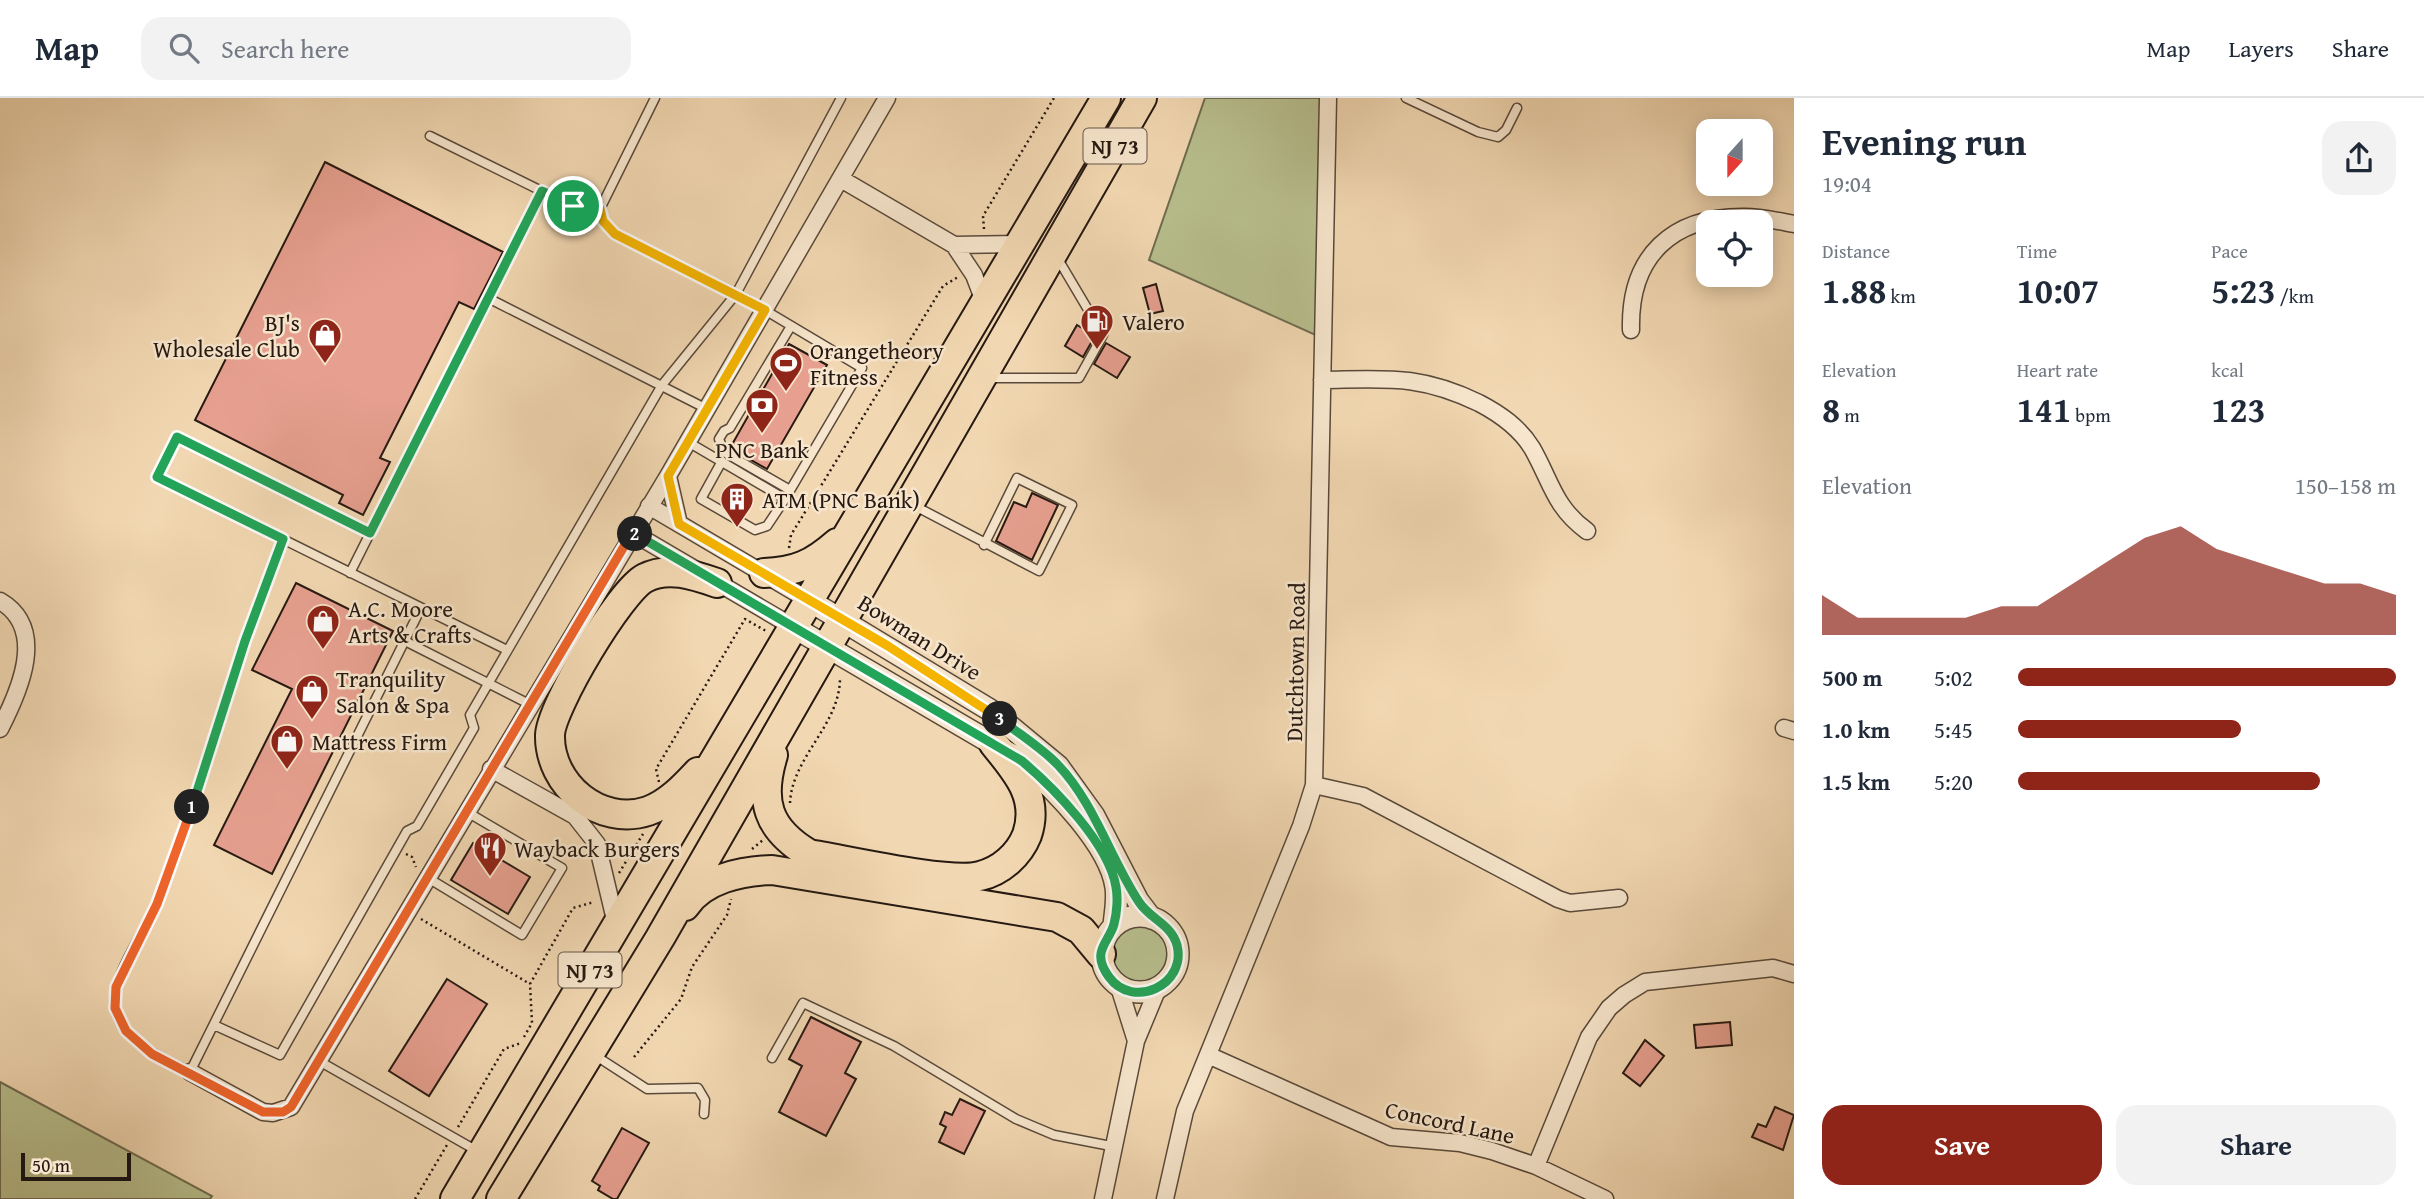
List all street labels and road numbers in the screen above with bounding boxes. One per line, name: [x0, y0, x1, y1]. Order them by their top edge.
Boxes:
road number: NJ 73: [1084, 128, 1146, 164]
street label: Dutchtown Road: [1277, 581, 1313, 742]
street label: Bowman Drive: [852, 586, 988, 688]
road number: NJ 73: [558, 952, 622, 988]
street label: Concord Lane: [1382, 1092, 1518, 1152]

